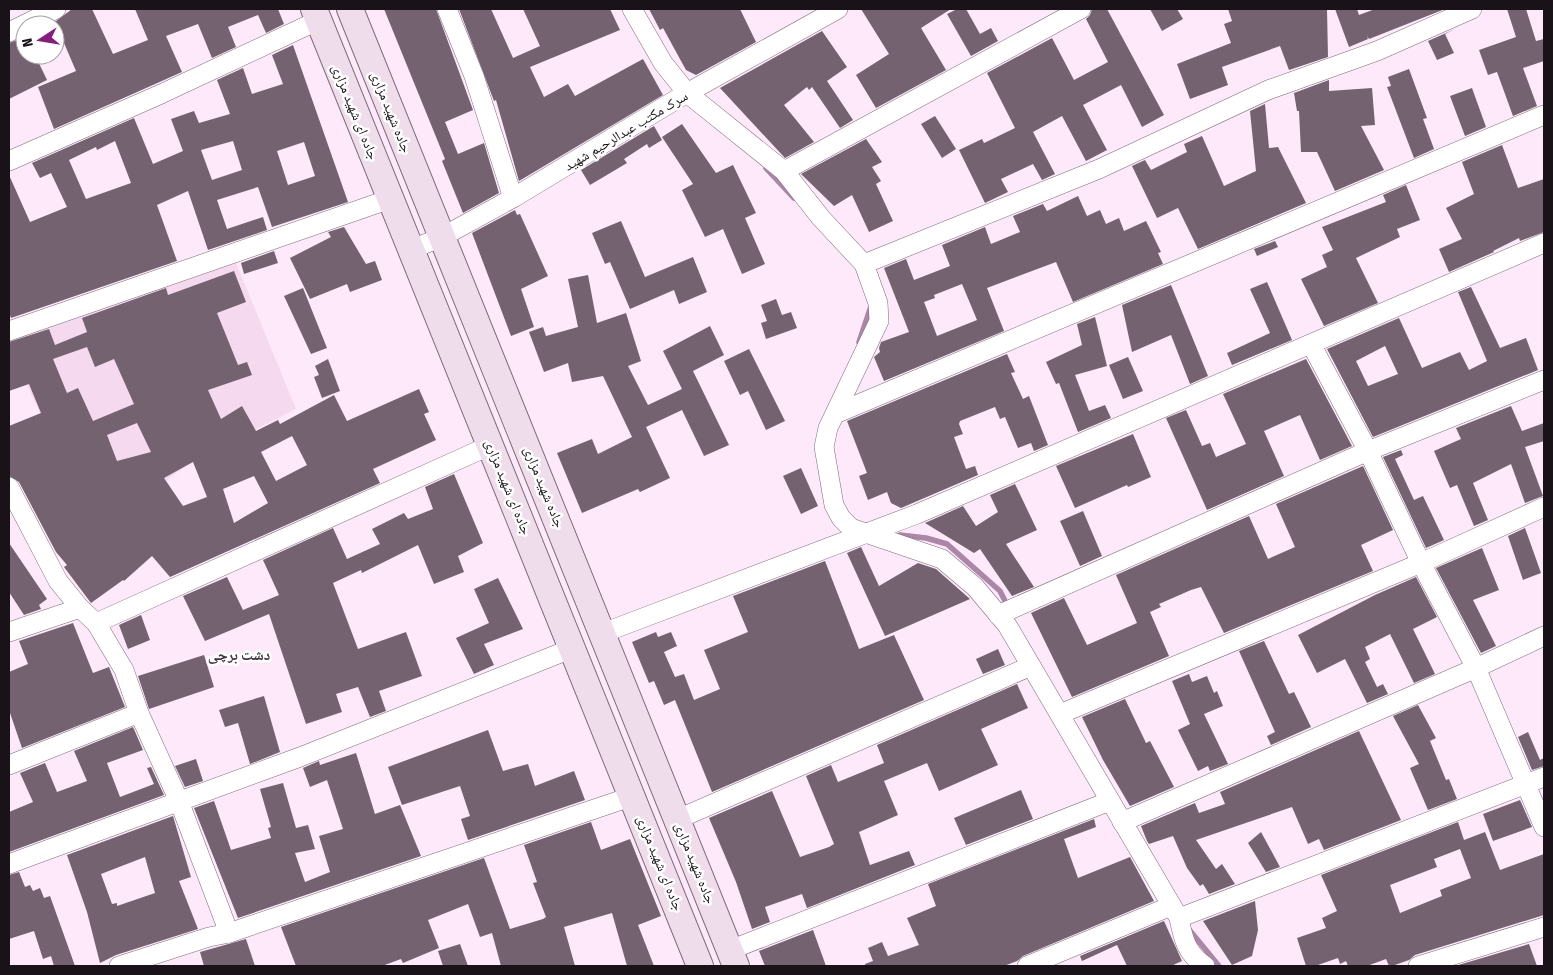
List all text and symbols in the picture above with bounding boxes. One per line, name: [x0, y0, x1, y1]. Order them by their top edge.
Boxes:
north arrow: [15, 15, 65, 65]
text: N: [19, 37, 37, 48]
street label: جاده ای شهید مزاری: [328, 62, 382, 162]
street label: جاده شهید مزاری: [367, 69, 415, 155]
street label: سرک مکتب عبدالرحیم شهید: [561, 87, 692, 176]
street label: جاده ای شهید مزاری: [481, 437, 535, 537]
street label: جاده شهید مزاری: [520, 444, 568, 530]
district label: دشت برچی: [208, 646, 270, 664]
street label: جاده ای شهید مزاری: [633, 813, 687, 913]
street label: جاده شهید مزاری: [671, 820, 719, 906]

